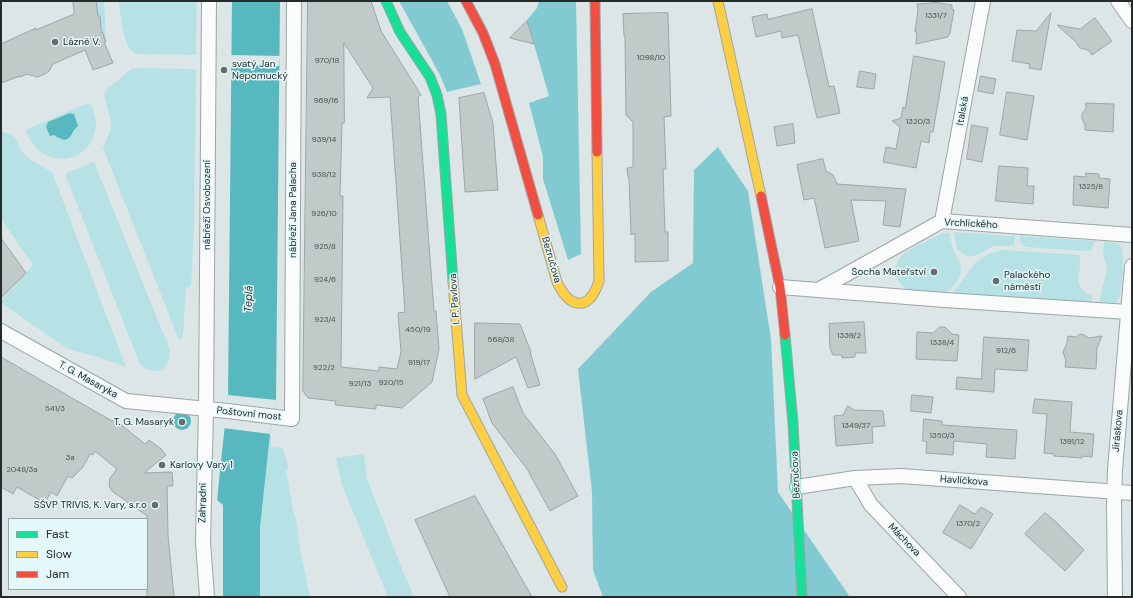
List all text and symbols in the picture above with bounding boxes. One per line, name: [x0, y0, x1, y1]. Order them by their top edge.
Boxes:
house number: 1331/7: [925, 11, 947, 21]
place label: Lázně V.: [63, 36, 100, 48]
marker: Lázně V.: [50, 37, 60, 47]
house number: 1098/10: [637, 53, 665, 63]
house number: 970/18: [315, 56, 339, 66]
place label: svatý Jan Nepomucký: [232, 58, 288, 82]
marker: svatý Jan Nepomucký: [219, 65, 229, 75]
street label: Italská: [955, 95, 971, 127]
house number: 969/16: [313, 96, 339, 106]
house number: 1320/3: [906, 117, 930, 127]
house number: 939/14: [312, 135, 336, 145]
street label: nábřeží Osvobození: [201, 160, 213, 250]
street label: nábřeží Jana Palacha: [287, 162, 299, 258]
house number: 938/12: [312, 170, 336, 180]
house number: 1325/8: [1079, 182, 1103, 192]
house number: 926/10: [311, 209, 337, 219]
street label: Vrchlického: [944, 217, 998, 231]
street label: Bezručova: [539, 235, 563, 285]
house number: 925/8: [314, 242, 336, 252]
place label: Socha Mateřství: [852, 266, 926, 278]
marker: Socha Mateřství: [929, 267, 939, 277]
place label: Palackého náměstí: [1004, 269, 1050, 292]
street label: I. P. Pavlova: [447, 273, 463, 325]
house number: 924/6: [314, 275, 336, 285]
marker: Palackého náměstí: [991, 276, 1001, 286]
water label: Teplá: [242, 285, 256, 313]
house number: 923/4: [314, 315, 336, 325]
house number: 450/19: [405, 325, 431, 335]
house number: 1339/2: [837, 331, 861, 341]
house number: 568/38: [488, 335, 514, 345]
house number: 1338/4: [930, 338, 954, 348]
house number: 912/6: [996, 346, 1016, 356]
house number: 919/17: [408, 358, 430, 368]
street label: T. G. Masaryka: [56, 359, 120, 401]
house number: 922/2: [313, 363, 335, 373]
house number: 920/15: [378, 378, 404, 388]
house number: 921/13: [349, 379, 371, 389]
house number: 541/3: [45, 404, 65, 414]
street label: Poštovní most: [216, 405, 282, 423]
street label: Jiráskova: [1110, 409, 1126, 453]
place label: T. G. Masaryk: [114, 416, 174, 428]
marker: T. G. Masaryk: [177, 417, 187, 427]
house number: 1349/37: [842, 421, 870, 431]
house number: 1350/3: [930, 431, 954, 441]
house number: 1391/12: [1060, 437, 1084, 447]
street label: Bezručova: [789, 451, 803, 499]
house number: 3a: [65, 453, 75, 463]
place label: Karlovy Vary 1: [170, 459, 233, 471]
marker: Karlovy Vary 1: [157, 460, 167, 470]
house number: 2048/3a: [6, 465, 38, 475]
street label: Havlíčkova: [939, 473, 989, 489]
street label: Zahradní: [197, 483, 209, 523]
place label: SŠVP TRIVIS, K. Vary, s.r.o: [34, 499, 147, 511]
marker: SŠVP TRIVIS, K. Vary, s.r.o: [150, 500, 160, 510]
legend: [8, 518, 148, 590]
house number: 1370/2: [956, 519, 980, 529]
street label: Máchova: [885, 521, 923, 559]
text: Fast: [46, 526, 69, 542]
text: Slow: [46, 546, 72, 562]
text: Jam: [46, 566, 69, 582]

